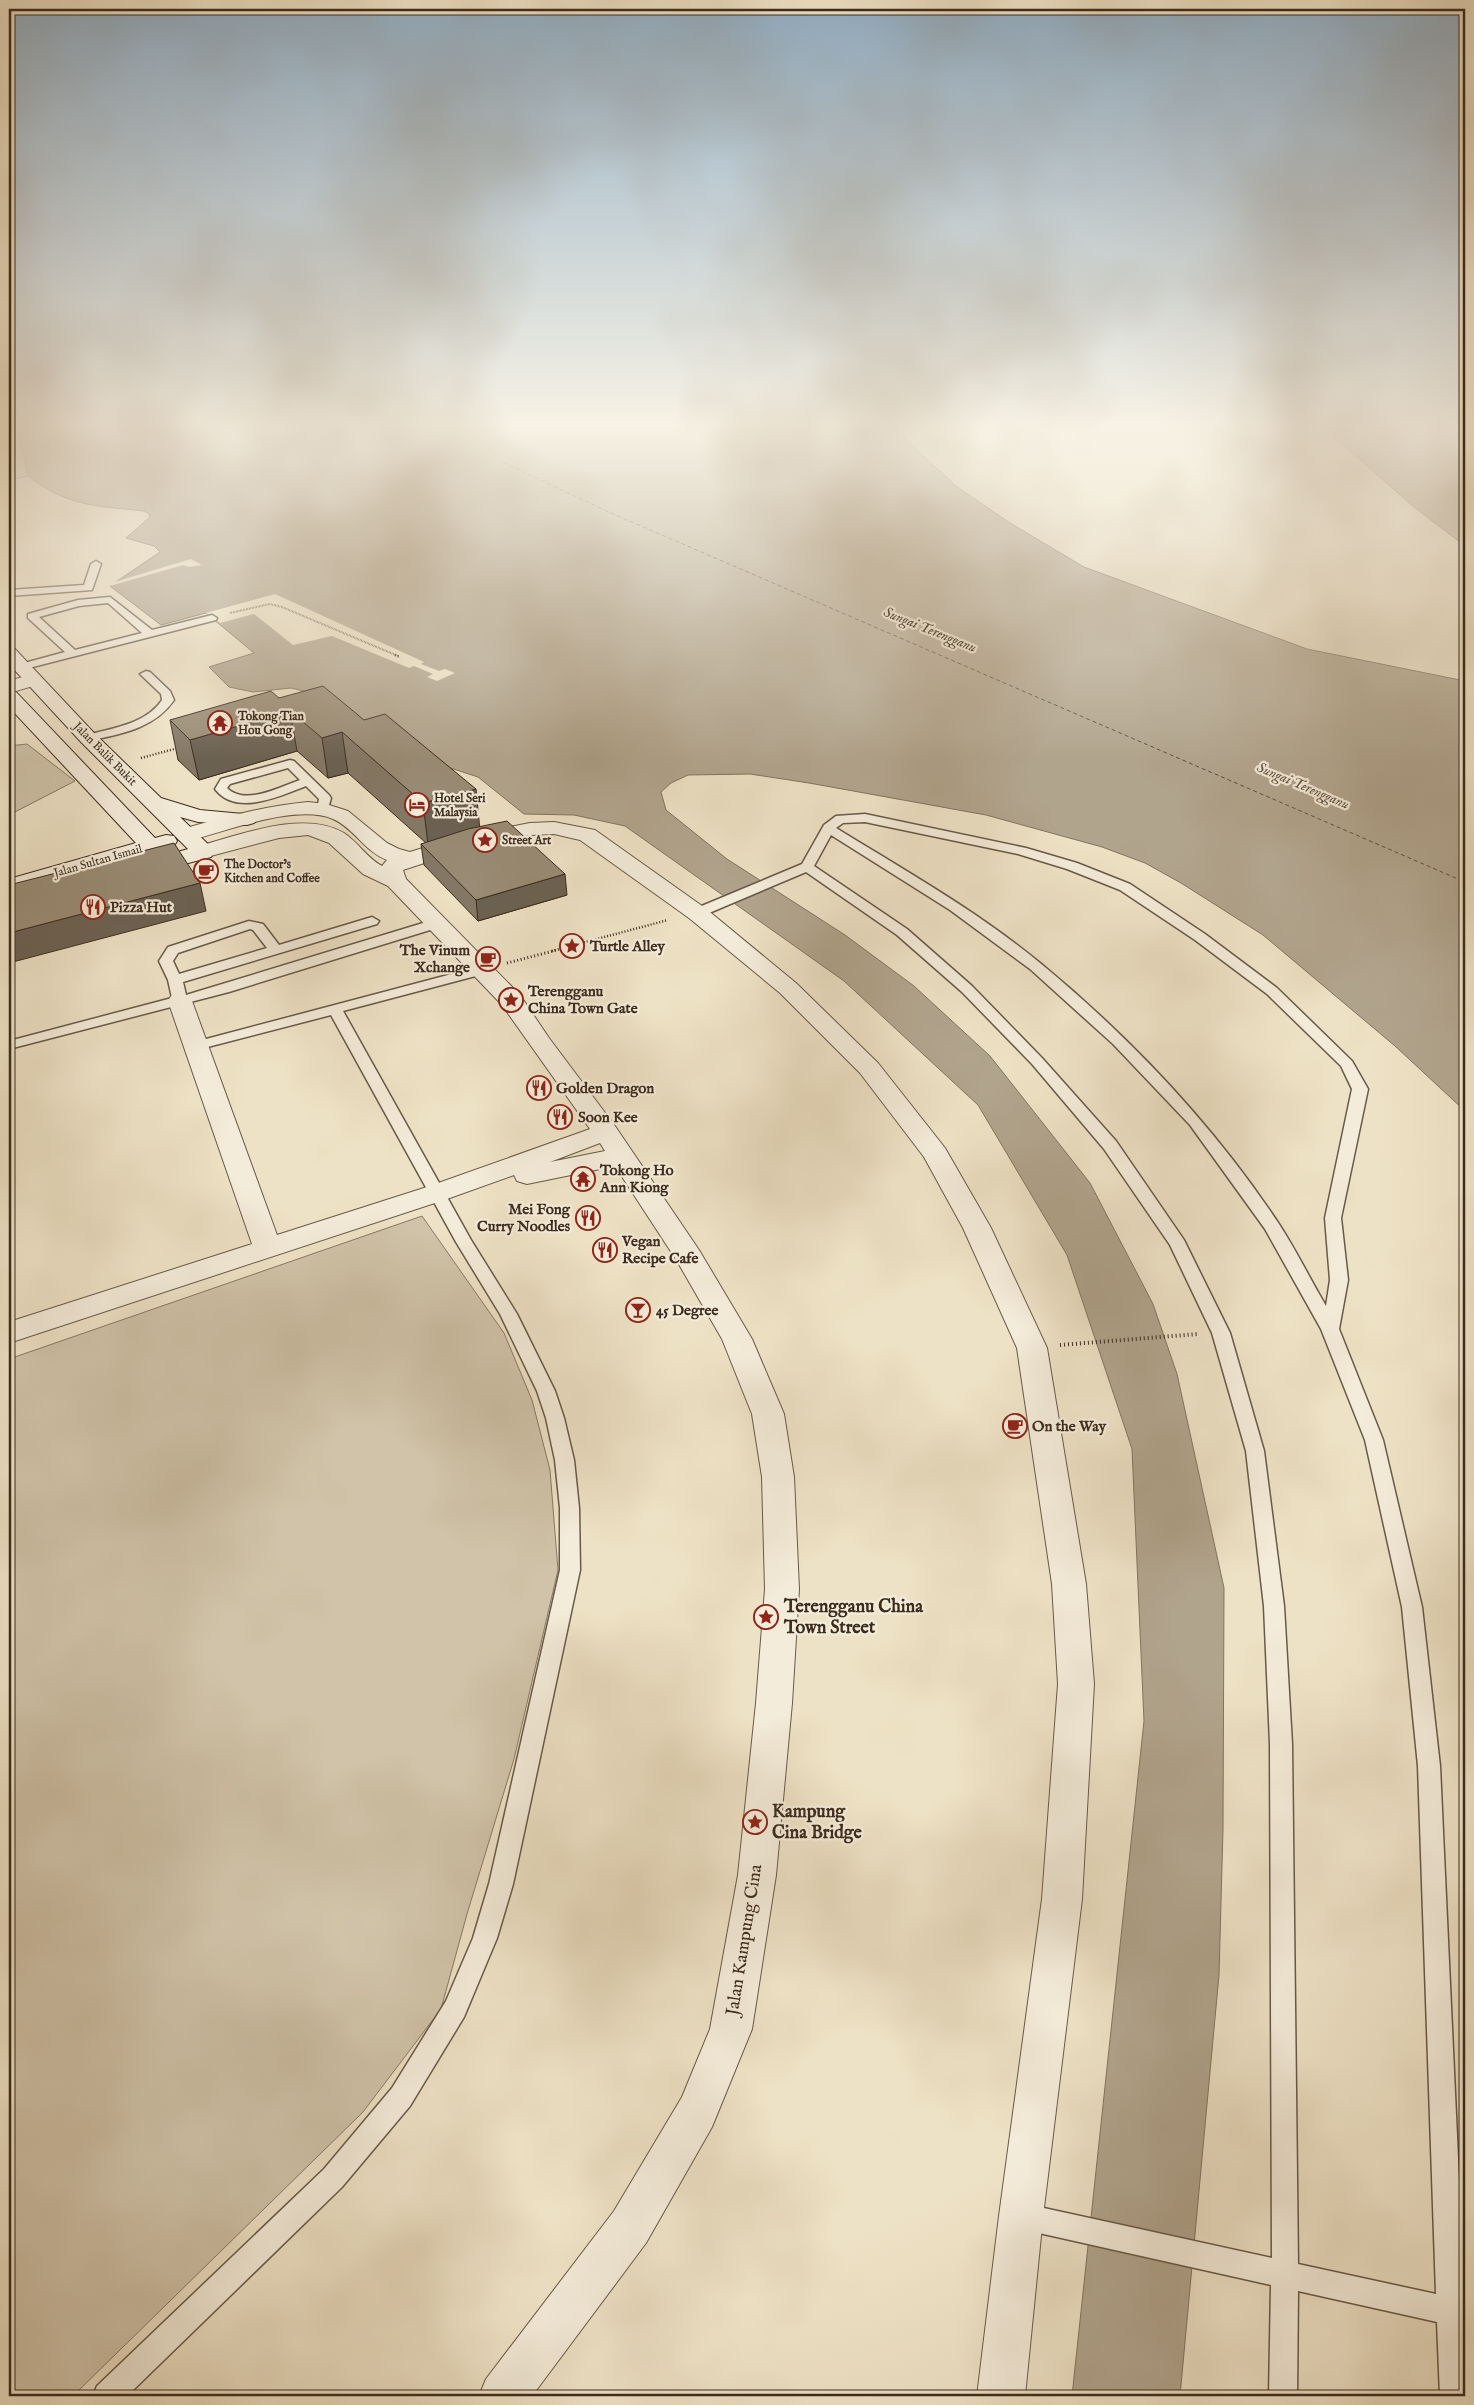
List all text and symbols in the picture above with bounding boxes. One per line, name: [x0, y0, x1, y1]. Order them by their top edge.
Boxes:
water label: Sungai Terengganu: [881, 603, 979, 658]
place label: Tokong Tian Hou Gong: [237, 709, 304, 739]
temple icon: Tokong Tian Hou Gong: [207, 710, 233, 736]
street label: Jalan Balik Bukit: [68, 718, 140, 790]
water label: Sungai Terengganu: [1254, 758, 1352, 814]
place label: Hotel Seri Malaysia: [434, 791, 486, 821]
hotel icon: Hotel Seri Malaysia: [404, 792, 430, 818]
place icon: Street Art: [472, 827, 498, 853]
place label: Street Art: [502, 833, 552, 848]
street label: Jalan Sultan Ismail: [50, 841, 145, 882]
place label: The Doctor’s Kitchen and Coffee: [223, 857, 320, 886]
cafe icon: The Doctor’s Kitchen and Coffee: [193, 858, 219, 884]
restaurant icon: Pizza Hut: [80, 894, 106, 920]
place label: Pizza Hut: [110, 898, 173, 917]
place icon: Turtle Alley: [559, 933, 585, 959]
place label: Turtle Alley: [589, 937, 665, 956]
place label: The Vinum Xchange: [399, 941, 470, 977]
cafe icon: The Vinum Xchange: [475, 946, 501, 972]
place label: Terengganu China Town Gate: [527, 982, 638, 1018]
place icon: Terengganu China Town Gate: [498, 987, 524, 1013]
restaurant icon: Golden Dragon: [526, 1075, 552, 1101]
place label: Golden Dragon: [556, 1079, 654, 1098]
restaurant icon: Soon Kee: [547, 1104, 573, 1130]
place label: Soon Kee: [578, 1108, 638, 1127]
place label: Tokong Ho Ann Kiong: [599, 1161, 674, 1197]
temple icon: Tokong Ho Ann Kiong: [570, 1166, 596, 1192]
place label: Mei Fong Curry Noodles: [477, 1200, 571, 1236]
restaurant icon: Mei Fong Curry Noodles: [575, 1205, 601, 1231]
place label: Vegan Recipe Cafe: [621, 1232, 699, 1268]
restaurant icon: Vegan Recipe Cafe: [592, 1237, 618, 1263]
bar icon: 45 Degree: [625, 1297, 651, 1323]
place label: 45 Degree: [656, 1301, 718, 1320]
cafe icon: On the Way: [1002, 1413, 1028, 1439]
place label: On the Way: [1032, 1417, 1107, 1436]
place label: Terengganu China Town Street: [783, 1596, 924, 1640]
place icon: Terengganu China Town Street: [753, 1604, 779, 1630]
place label: Kampung Cina Bridge: [772, 1801, 863, 1845]
place icon: Kampung Cina Bridge: [742, 1809, 768, 1835]
street label: Jalan Kampung Cina: [721, 1863, 768, 2019]

